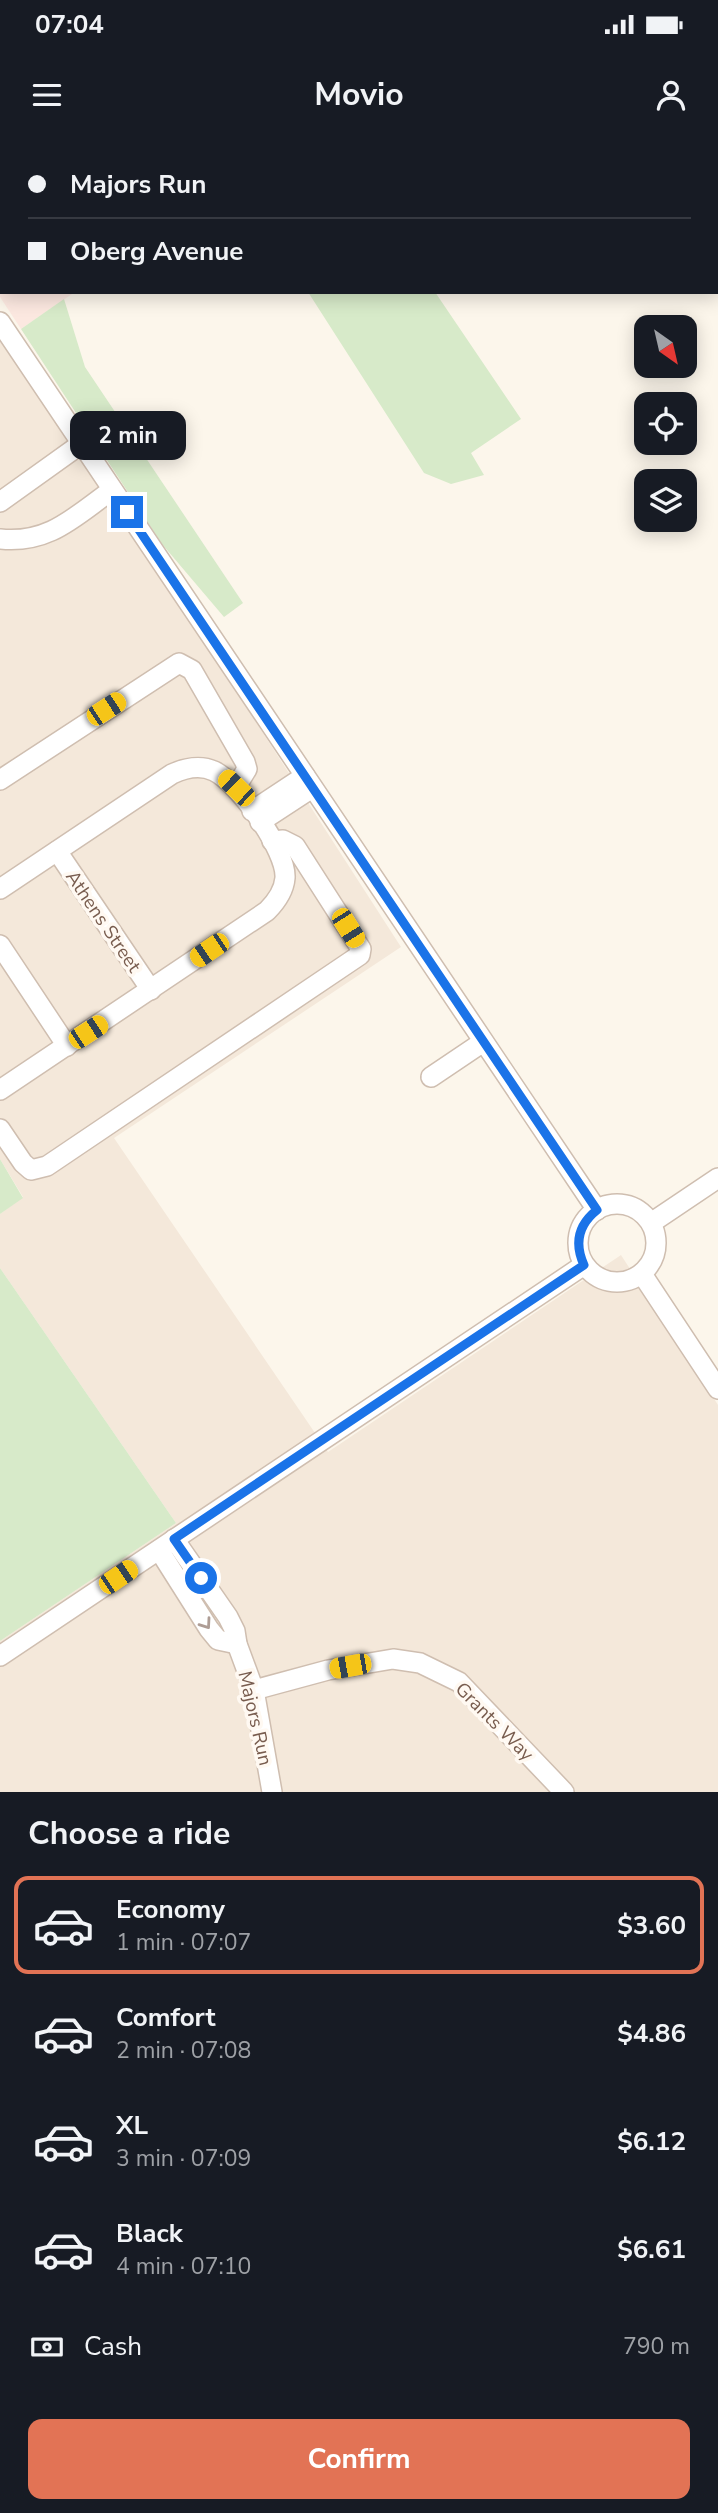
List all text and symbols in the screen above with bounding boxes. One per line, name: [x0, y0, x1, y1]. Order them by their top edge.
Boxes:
text: 07:04: [35, 7, 104, 42]
text: Movio: [314, 73, 404, 116]
icon: menu: [28, 76, 66, 114]
icon: person: [652, 76, 690, 114]
text: Majors Run: [70, 167, 206, 202]
text: Oberg Avenue: [70, 234, 243, 269]
north arrow: [634, 315, 696, 378]
map controls: [634, 315, 697, 532]
button: locate: [634, 392, 697, 455]
callout: 2 min: [69, 410, 185, 460]
text: 2 min: [98, 420, 158, 451]
button: layers: [634, 469, 697, 532]
route end: [111, 496, 143, 528]
car: [83, 689, 130, 729]
car: [214, 766, 259, 810]
street label: Athens Street: [59, 865, 147, 978]
car: [328, 905, 369, 951]
car: [186, 930, 233, 970]
car: [65, 1012, 112, 1052]
car: [95, 1557, 142, 1597]
route start: [185, 1562, 217, 1594]
one-way arrow: [198, 1616, 210, 1629]
car: [328, 1652, 373, 1680]
street label: Majors Run: [232, 1668, 279, 1768]
street label: Grants Way: [449, 1677, 540, 1767]
text: Choose a ride: [28, 1812, 230, 1855]
text: Economy: [116, 1892, 225, 1927]
icon: car: [32, 1894, 95, 1957]
text: $3.60: [617, 1908, 686, 1943]
text: 1 min · 07:07: [116, 1927, 251, 1958]
text: Comfort: [116, 2000, 216, 2035]
icon: car: [32, 2002, 95, 2065]
text: $4.86: [617, 2016, 686, 2051]
text: 2 min · 07:08: [116, 2035, 251, 2066]
text: XL: [116, 2108, 148, 2143]
icon: car: [32, 2110, 95, 2173]
text: $6.12: [617, 2124, 686, 2159]
text: 3 min · 07:09: [116, 2143, 251, 2174]
text: Black: [116, 2216, 183, 2251]
icon: car: [32, 2218, 95, 2281]
text: $6.61: [617, 2232, 686, 2267]
text: 4 min · 07:10: [116, 2251, 251, 2282]
icon: cash: [28, 2328, 66, 2366]
text: Cash: [84, 2329, 142, 2364]
text: 790 m: [623, 2331, 690, 2362]
button: Confirm: [28, 2419, 690, 2499]

